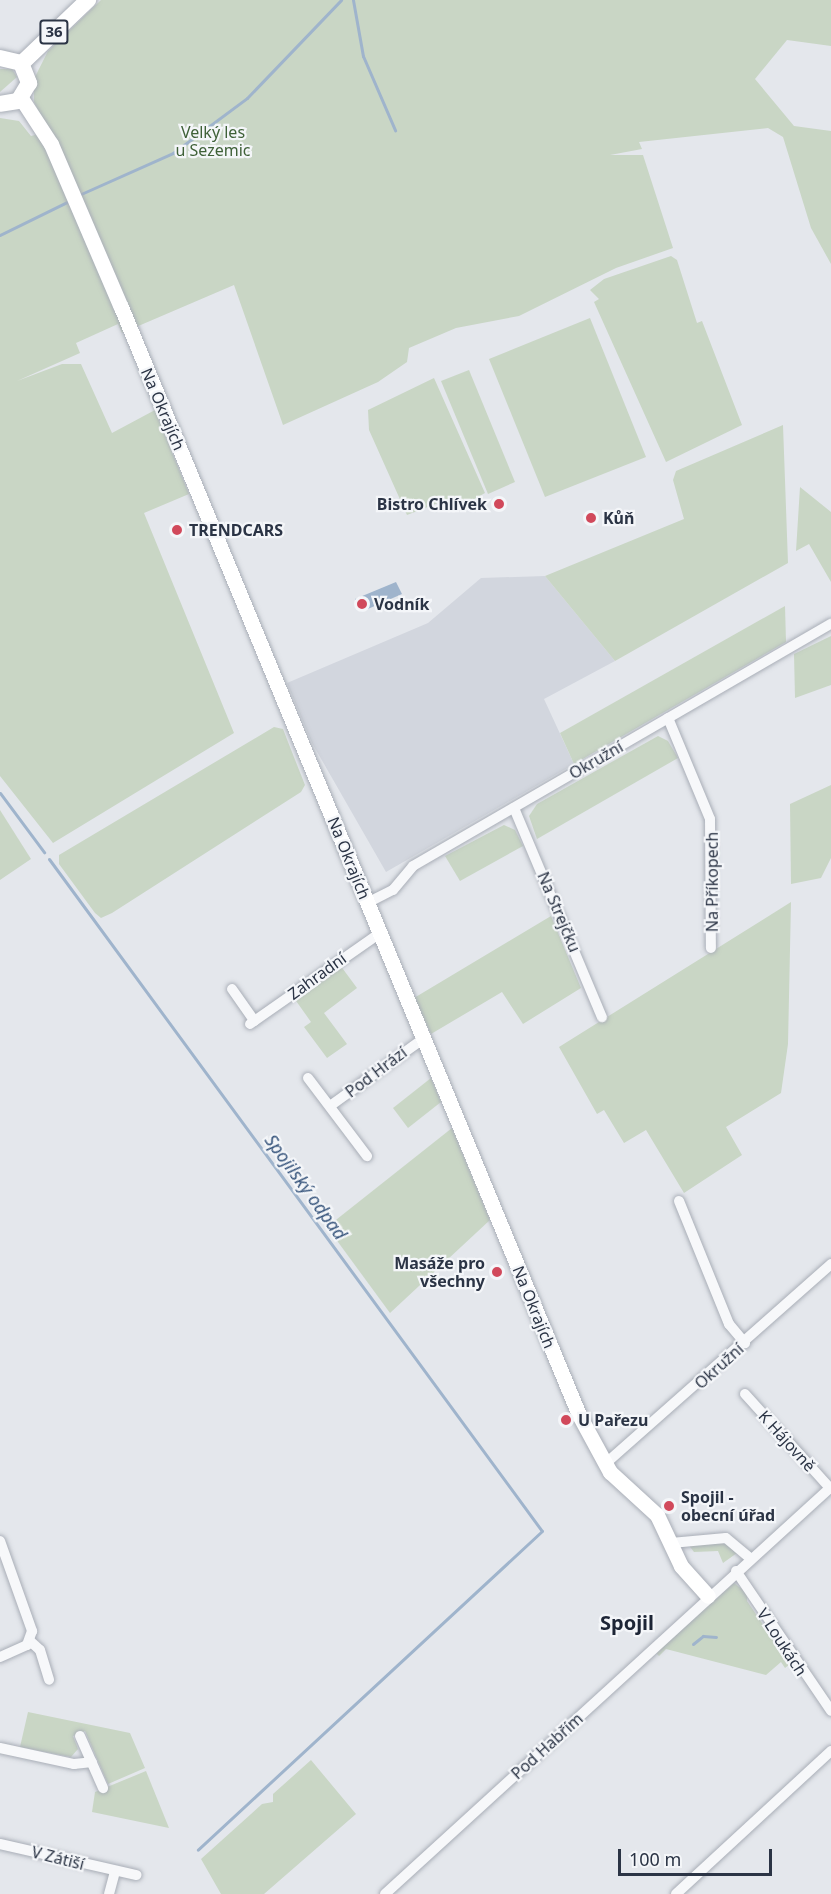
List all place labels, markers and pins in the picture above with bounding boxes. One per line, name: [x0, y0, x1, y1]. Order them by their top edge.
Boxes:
place label: Bistro Chlívek: [377, 494, 487, 514]
marker: Bistro Chlívek: [492, 497, 506, 511]
place label: Kůň: [603, 508, 634, 528]
marker: Kůň: [584, 511, 598, 525]
place label: TRENDCARS: [189, 520, 283, 540]
marker: TRENDCARS: [170, 523, 184, 537]
place label: Vodník: [374, 594, 429, 614]
marker: Vodník: [355, 597, 369, 611]
place label: Masáže pro všechny: [394, 1253, 485, 1291]
marker: Masáže pro všechny: [490, 1265, 504, 1279]
place label: U Pařezu: [578, 1410, 648, 1430]
marker: U Pařezu: [559, 1413, 573, 1427]
place label: Spojil - obecní úřad: [681, 1487, 775, 1525]
marker: Spojil - obecní úřad: [662, 1499, 676, 1513]

